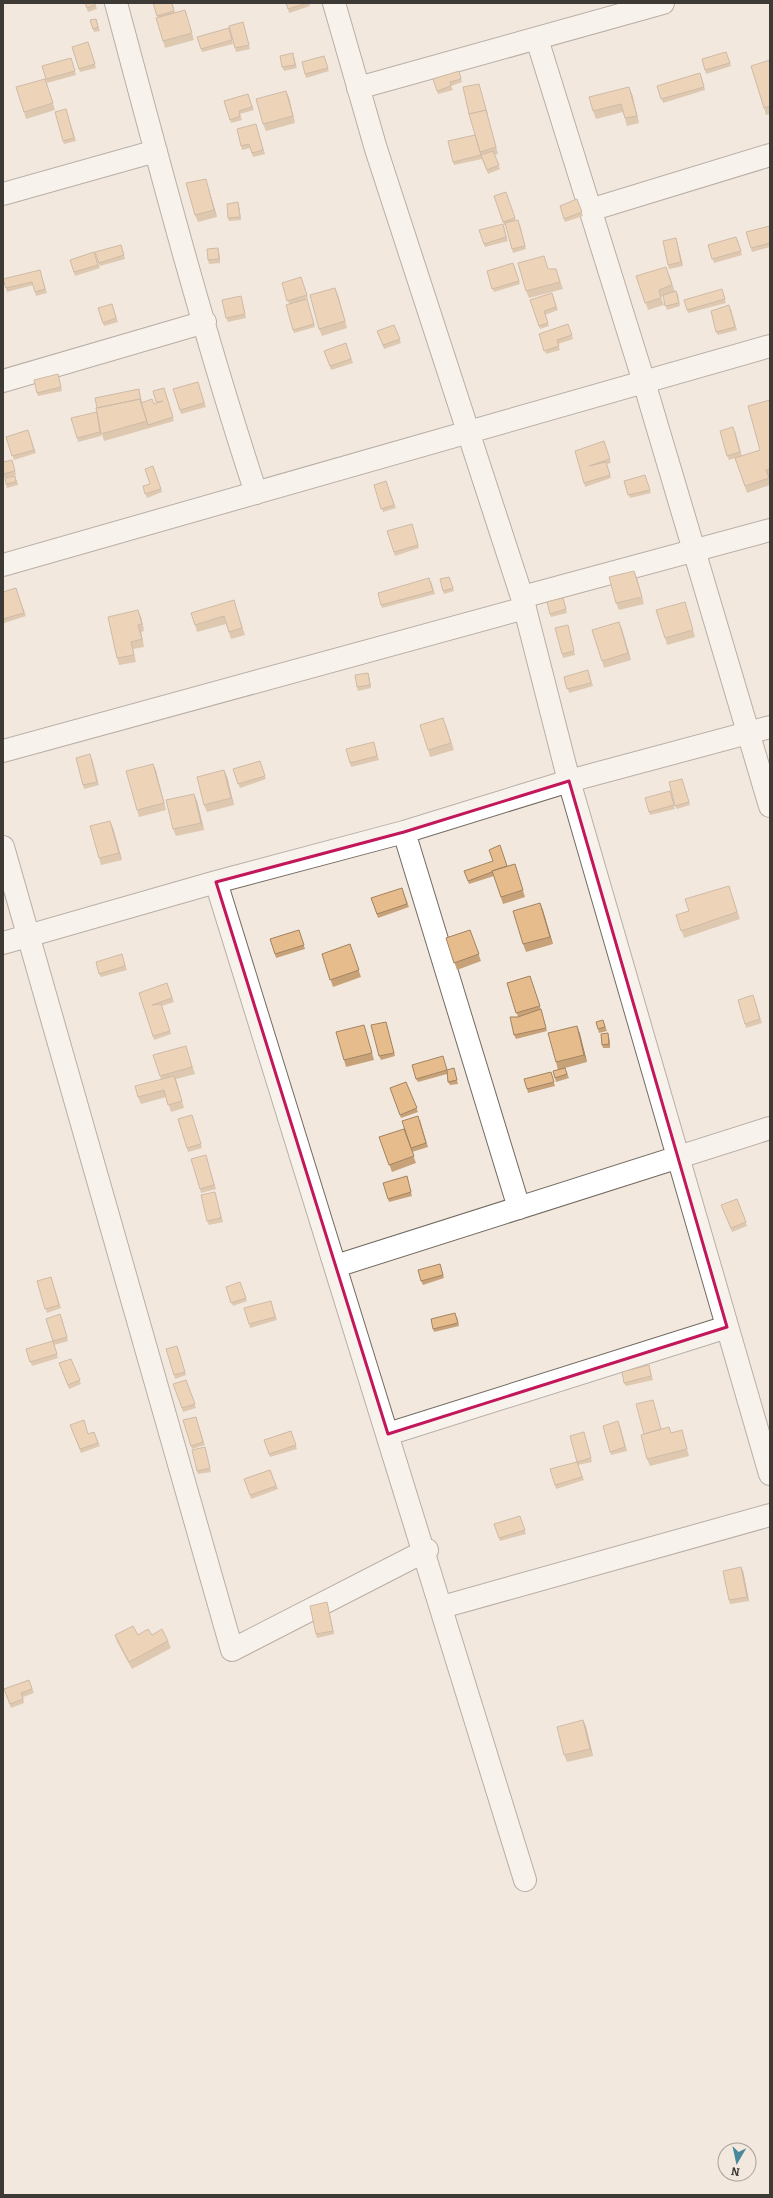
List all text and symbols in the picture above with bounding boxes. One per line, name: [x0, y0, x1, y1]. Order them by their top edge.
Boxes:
north arrow: [717, 2142, 757, 2182]
text: N: [730, 2164, 741, 2178]

